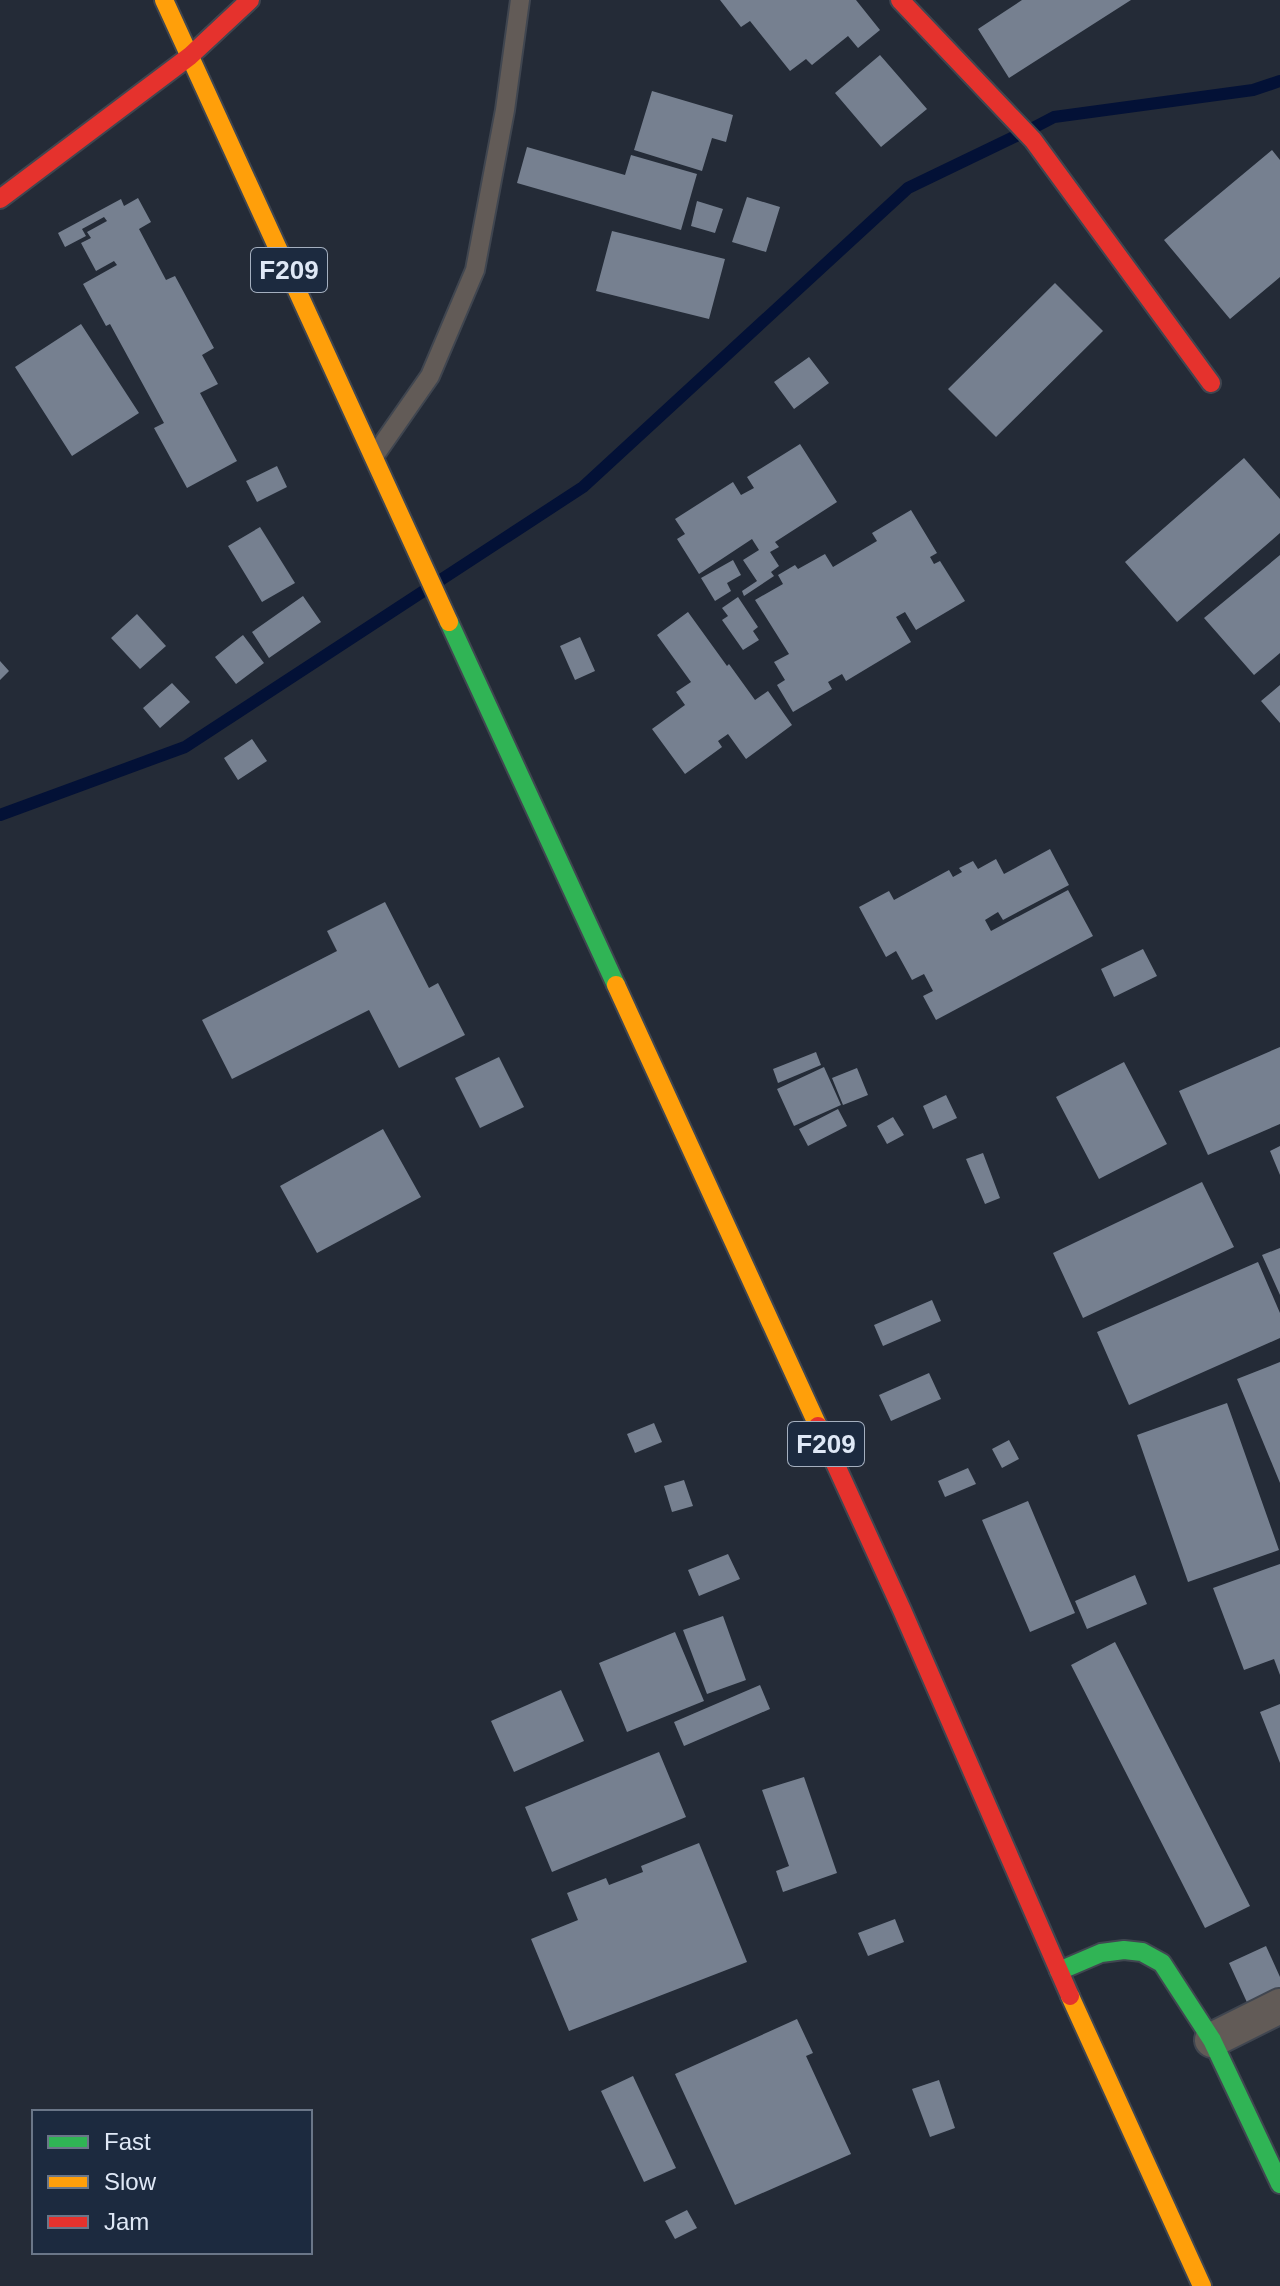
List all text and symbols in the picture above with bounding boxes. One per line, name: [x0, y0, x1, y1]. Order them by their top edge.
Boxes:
road number: F209: [251, 248, 327, 292]
road number: F209: [788, 1422, 864, 1466]
legend: [32, 2110, 312, 2254]
text: Fast: [104, 2128, 151, 2155]
text: Slow: [104, 2168, 157, 2195]
text: Jam: [104, 2208, 149, 2235]

